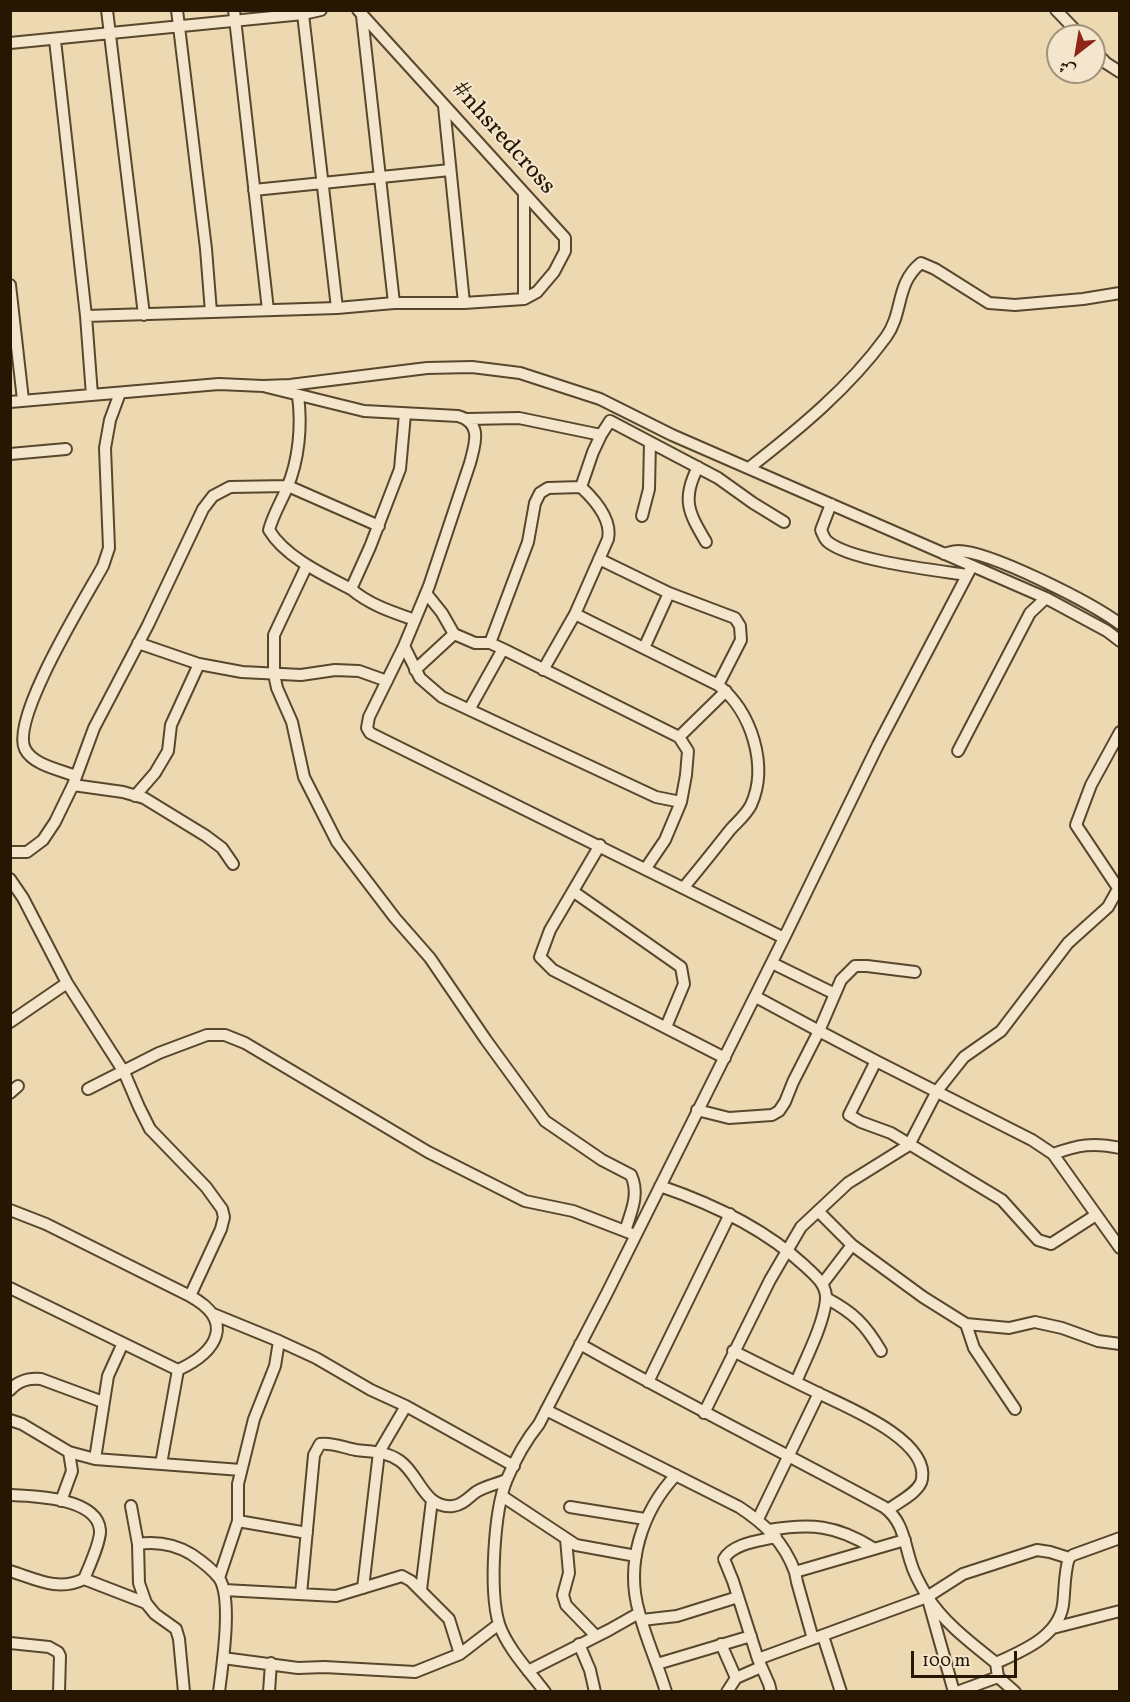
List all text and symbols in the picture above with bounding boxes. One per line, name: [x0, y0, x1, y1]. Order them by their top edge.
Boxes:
north arrow: [1046, 24, 1106, 84]
text: ش: [1055, 54, 1080, 81]
street label: #nhsredcross: [444, 77, 560, 201]
scale bar: [914, 1639, 1020, 1677]
text: 100 m: [922, 1649, 971, 1674]

